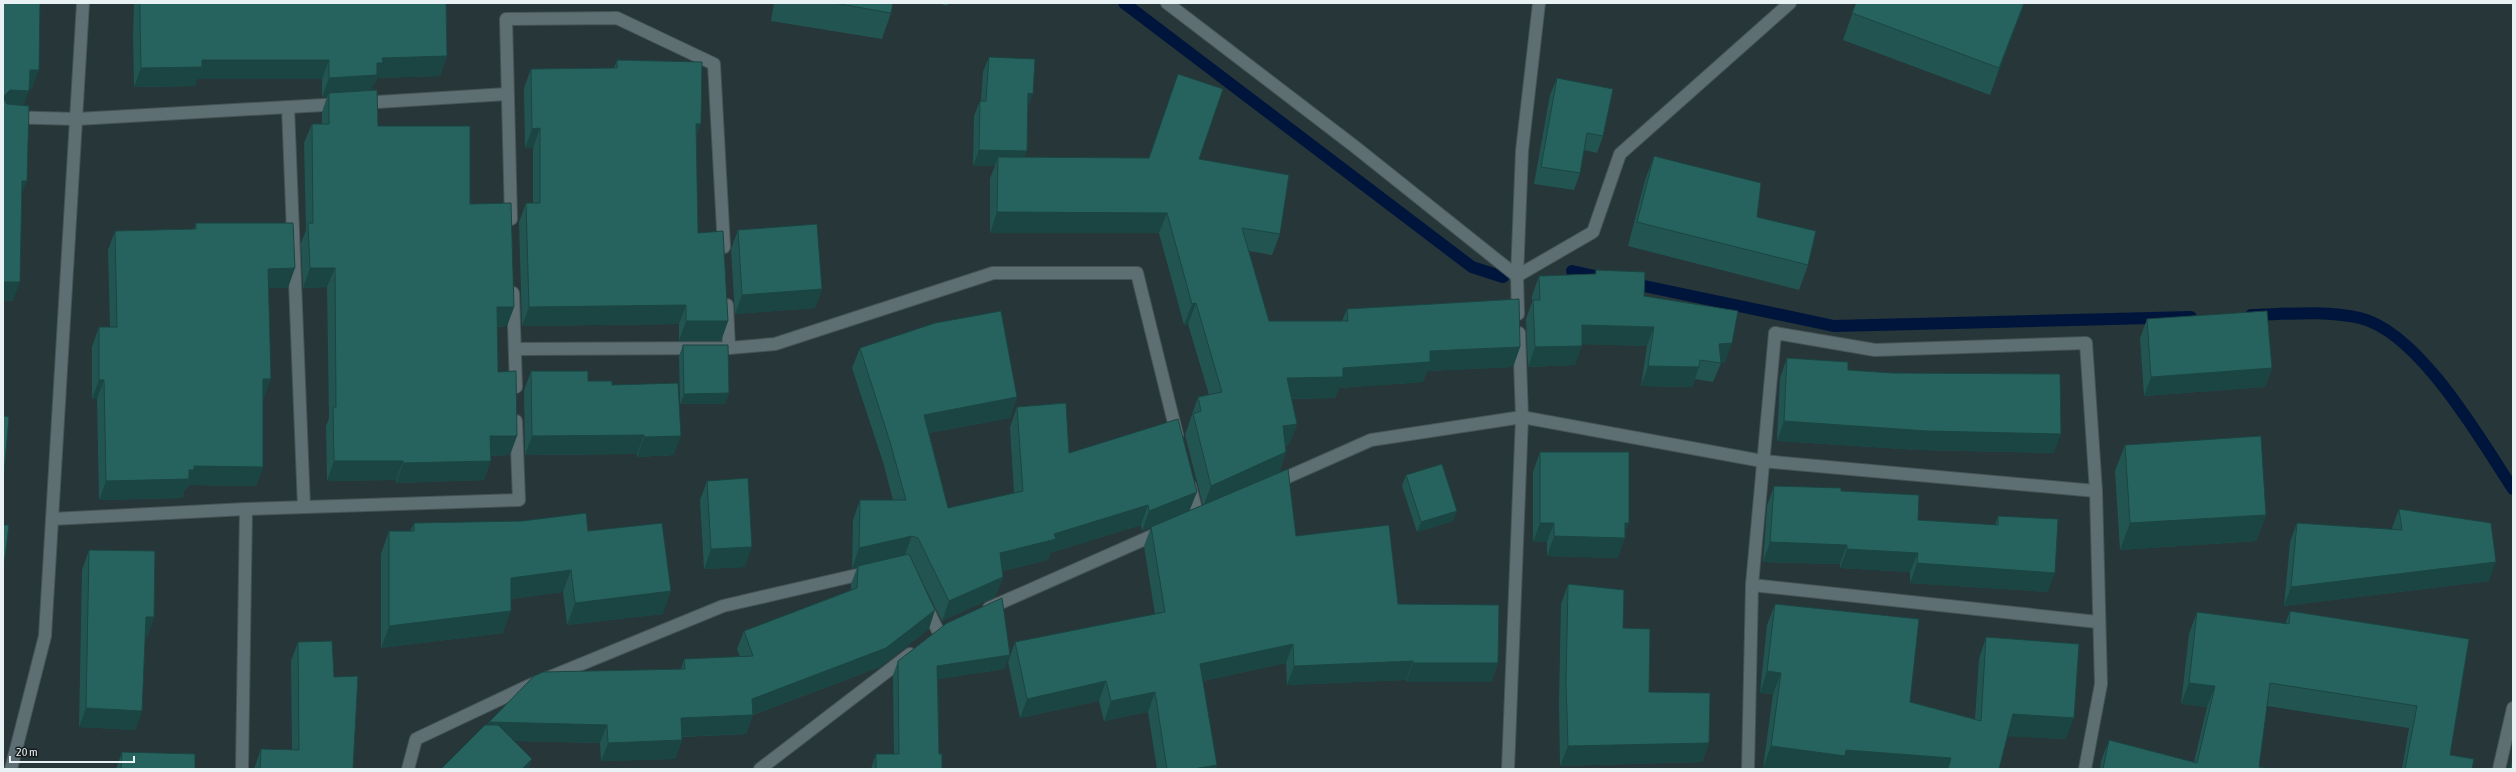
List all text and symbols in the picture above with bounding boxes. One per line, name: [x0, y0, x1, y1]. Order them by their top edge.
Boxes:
scale bar: [10, 738, 134, 764]
text: 20 m: [16, 745, 38, 759]

